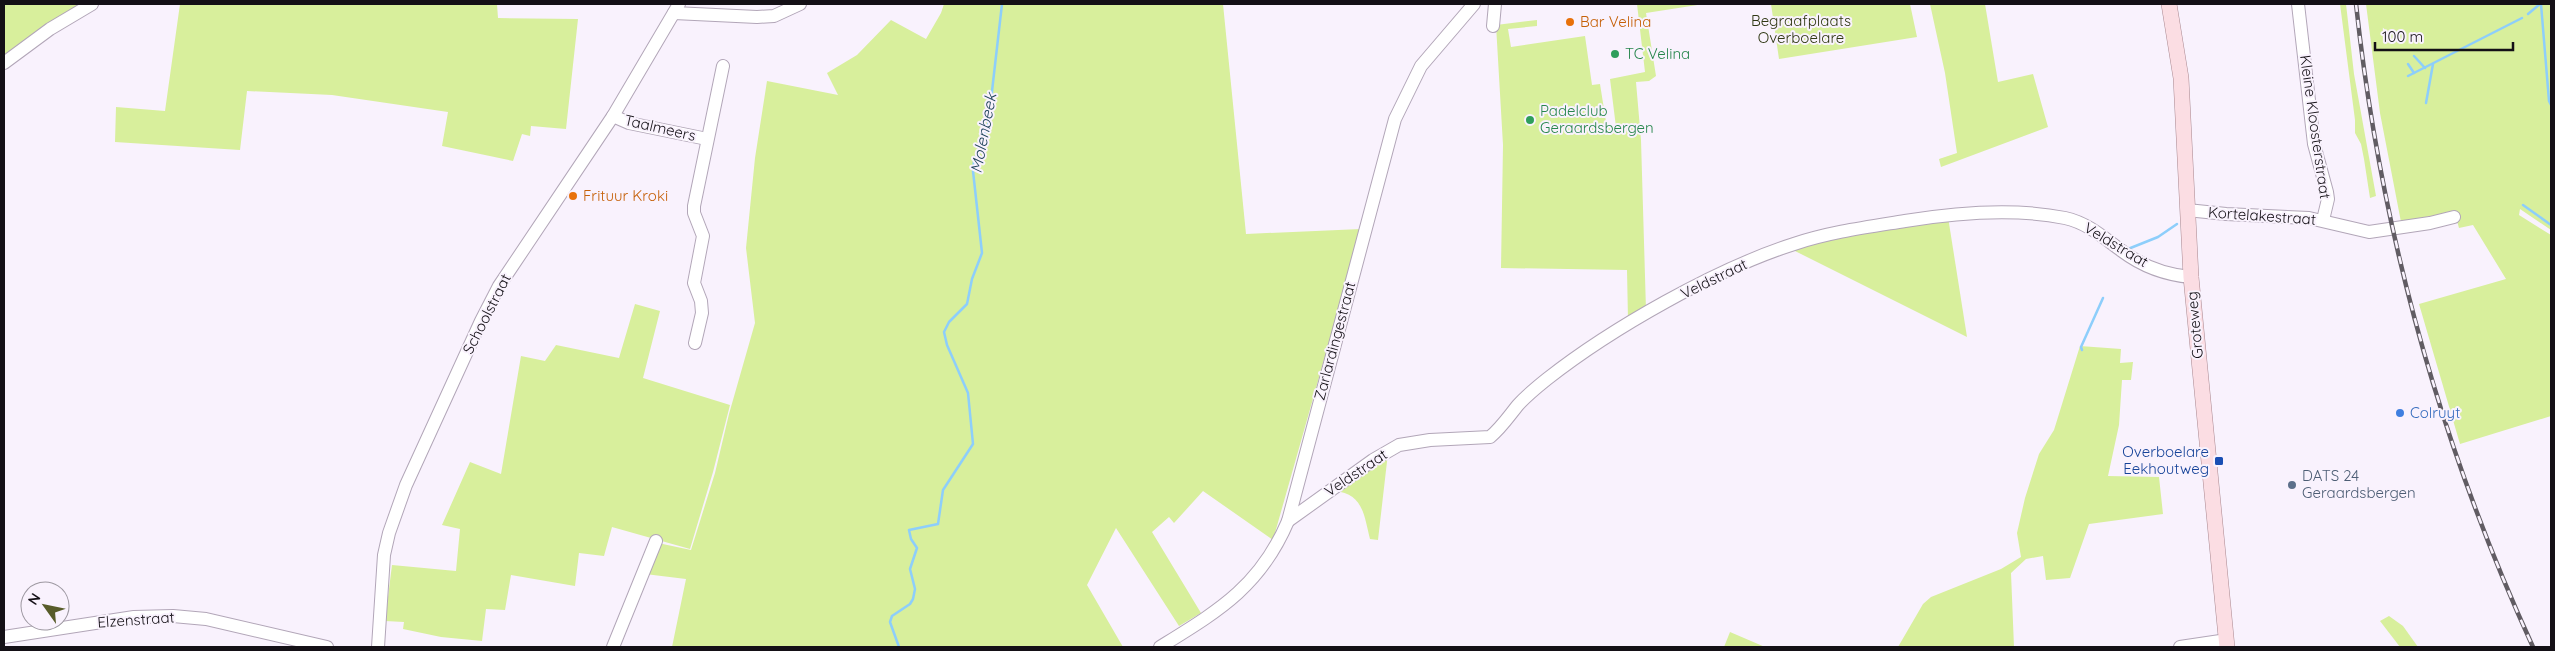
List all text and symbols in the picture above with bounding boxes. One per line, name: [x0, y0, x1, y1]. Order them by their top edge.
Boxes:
park label: Begraafplaats Overboelare: [1751, 11, 1851, 47]
place label: Bar Velina: [1580, 12, 1651, 31]
marker: Bar Velina: [1564, 16, 1576, 28]
scale bar: [2375, 20, 2512, 52]
text: 100 m: [2382, 27, 2423, 46]
place label: TC Velina: [1625, 44, 1690, 63]
marker: TC Velina: [1609, 48, 1621, 60]
street label: Kleine Kloosterstraat: [2296, 54, 2335, 200]
water label: Molenbeek: [965, 90, 1001, 175]
place label: Padelclub Geraardsbergen: [1540, 101, 1654, 137]
street label: Taalmeers: [623, 110, 698, 145]
marker: Padelclub Geraardsbergen: [1524, 114, 1536, 126]
place label: Frituur Kroki: [583, 186, 668, 205]
marker: Frituur Kroki: [567, 190, 579, 202]
street label: Kortelakestraat: [2208, 202, 2317, 229]
street label: Veldstraat: [2081, 218, 2152, 271]
street label: Veldstraat: [1677, 254, 1750, 303]
street label: Schoolstraat: [458, 271, 515, 357]
street label: Zarlardingestraat: [1310, 279, 1360, 402]
street label: Groteweg: [2182, 291, 2207, 359]
place label: Colruyt: [2410, 403, 2460, 422]
marker: Colruyt: [2394, 407, 2406, 419]
place label: Overboelare Eekhoutweg: [2122, 442, 2209, 478]
street label: Veldstraat: [1321, 445, 1391, 500]
marker: Overboelare Eekhoutweg: [2213, 455, 2225, 467]
place label: DATS 24 Geraardsbergen: [2302, 466, 2416, 502]
marker: DATS 24 Geraardsbergen: [2286, 479, 2298, 491]
north arrow: [20, 581, 70, 631]
text: N: [24, 590, 44, 608]
street label: Elzenstraat: [97, 607, 175, 632]

